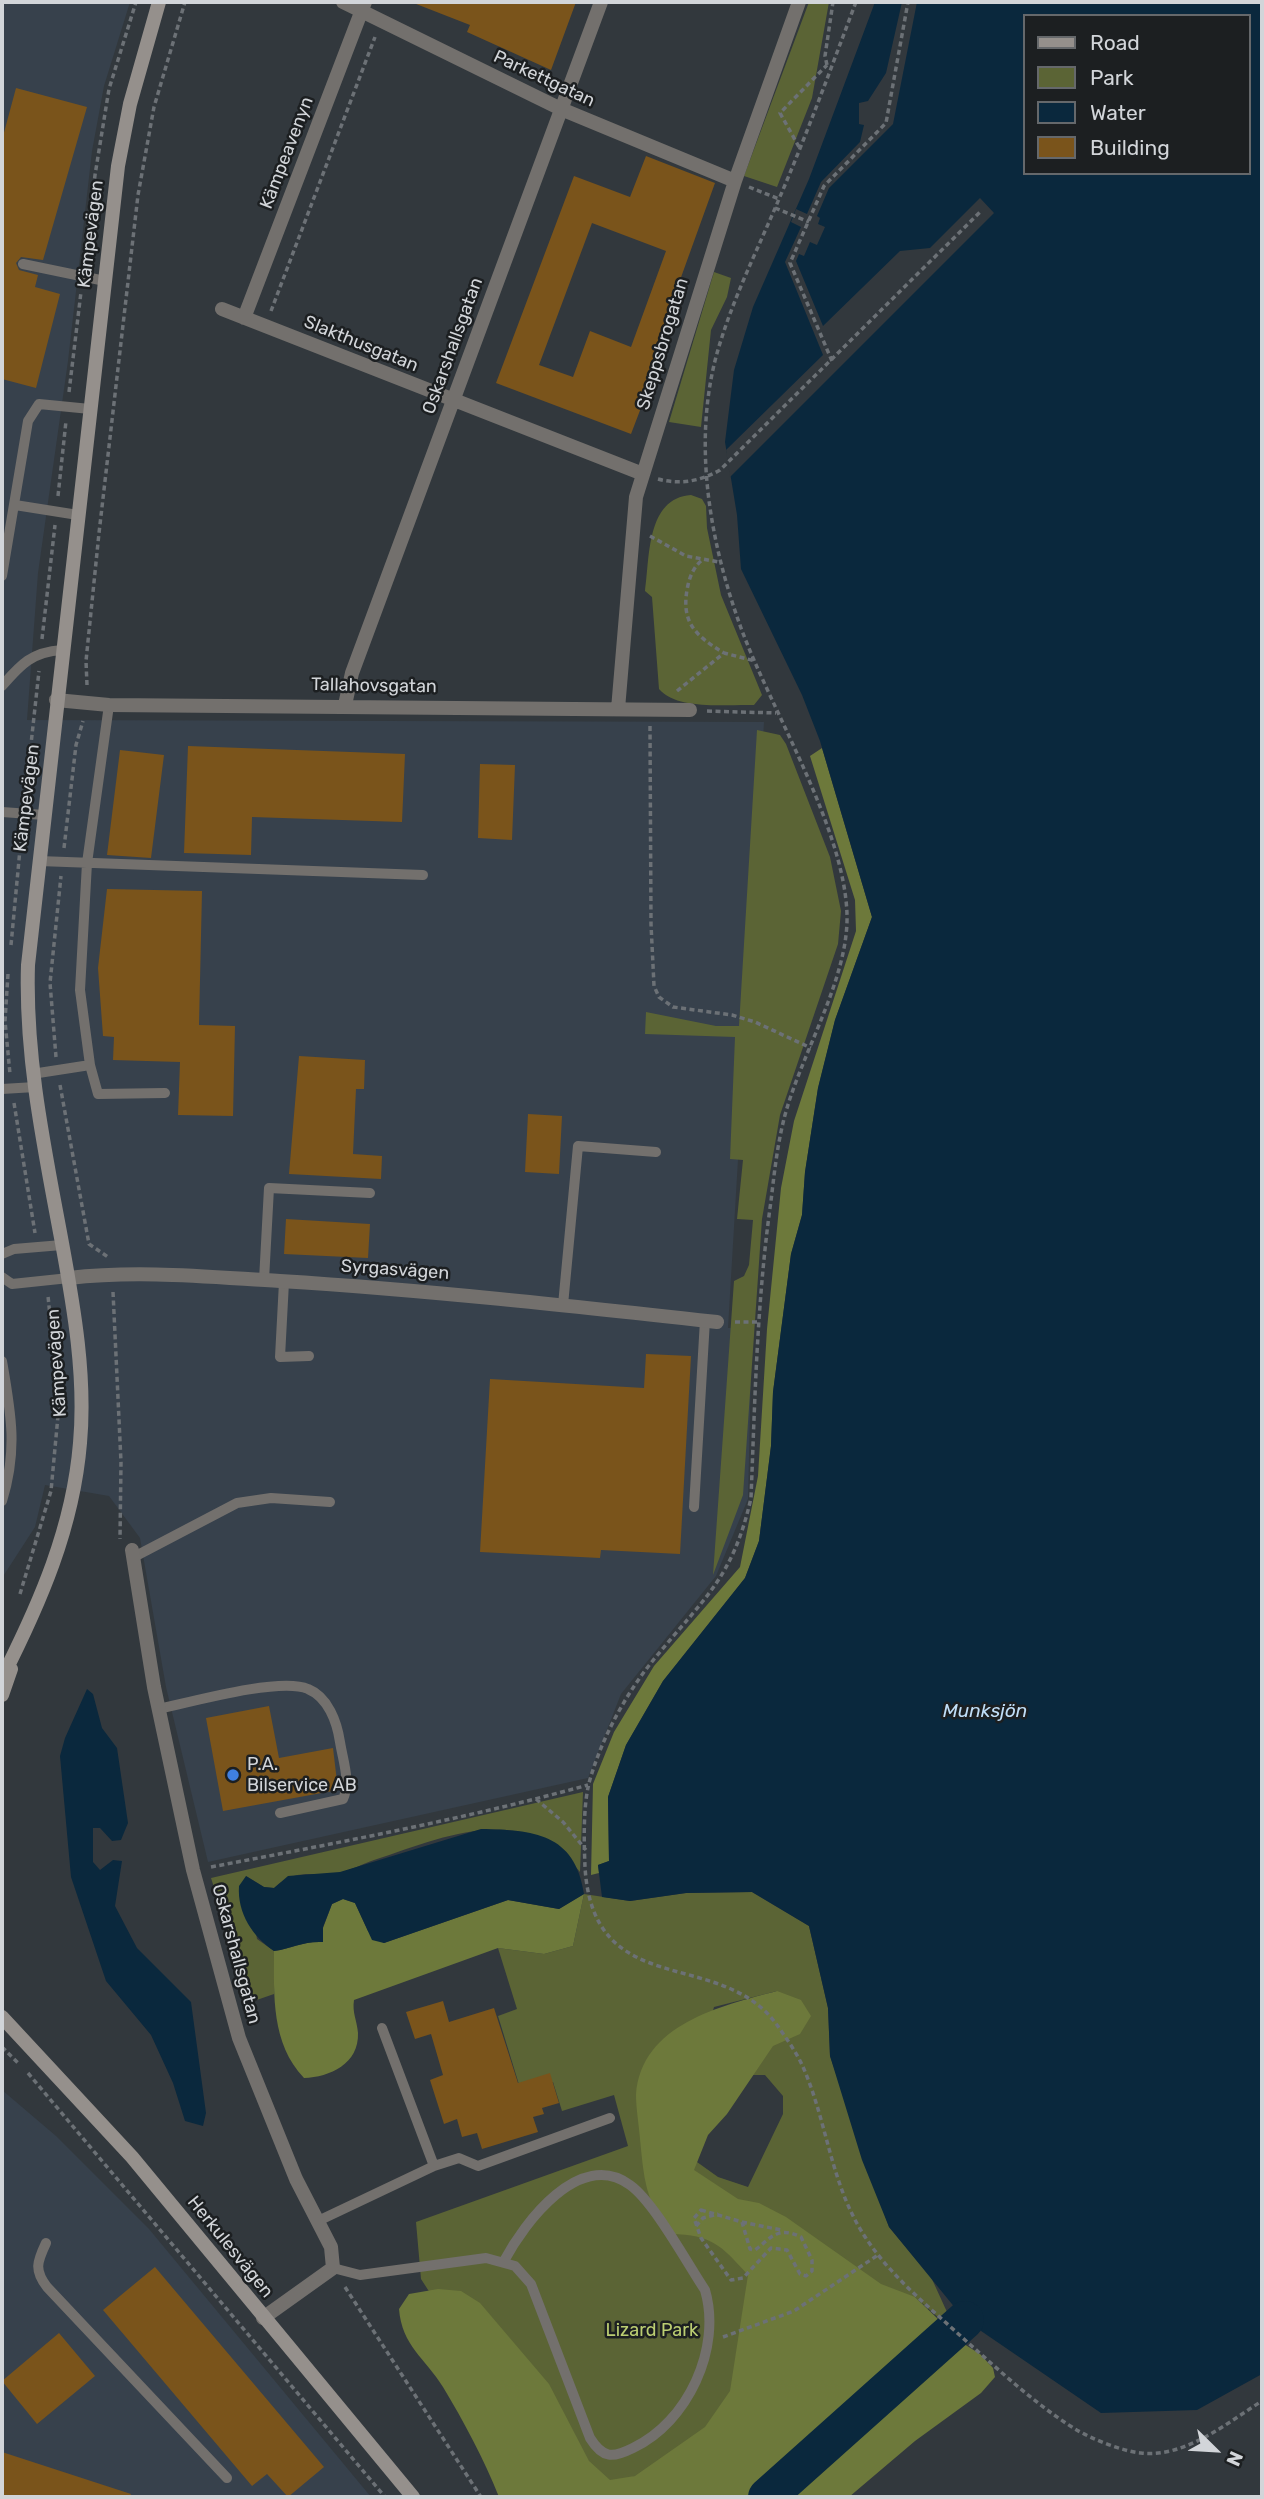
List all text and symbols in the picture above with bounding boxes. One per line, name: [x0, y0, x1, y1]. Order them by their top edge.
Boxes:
legend: [1023, 14, 1250, 175]
text: Road: [1090, 30, 1140, 55]
street label: Parkettgatan: [490, 46, 598, 112]
text: Park: [1090, 65, 1134, 90]
street label: Kämpeavenyn: [256, 94, 318, 212]
text: Water: [1090, 100, 1146, 125]
text: Building: [1090, 135, 1170, 160]
street label: Kämpevägen: [74, 179, 108, 289]
street label: Oskarshallsgatan: [418, 275, 488, 417]
street label: Skeppsbrogatan: [633, 275, 693, 413]
street label: Slakthusgatan: [301, 311, 421, 377]
street label: Tallahovsgatan: [311, 674, 437, 698]
street label: Kämpevägen: [10, 743, 44, 853]
street label: Syrgasvägen: [340, 1255, 450, 1285]
street label: Kämpevägen: [42, 1308, 72, 1418]
water label: Munksjön: [943, 1701, 1027, 1723]
place label: P.A. Bilservice AB: [247, 1754, 357, 1796]
marker: P.A. Bilservice AB: [225, 1767, 241, 1783]
street label: Oskarshallsgatan: [207, 1882, 265, 2026]
street label: Herkulesvägen: [182, 2192, 278, 2302]
park label: Lizard Park: [606, 2320, 698, 2342]
north arrow: [1180, 2415, 1250, 2485]
text: N: [1221, 2448, 1248, 2470]

